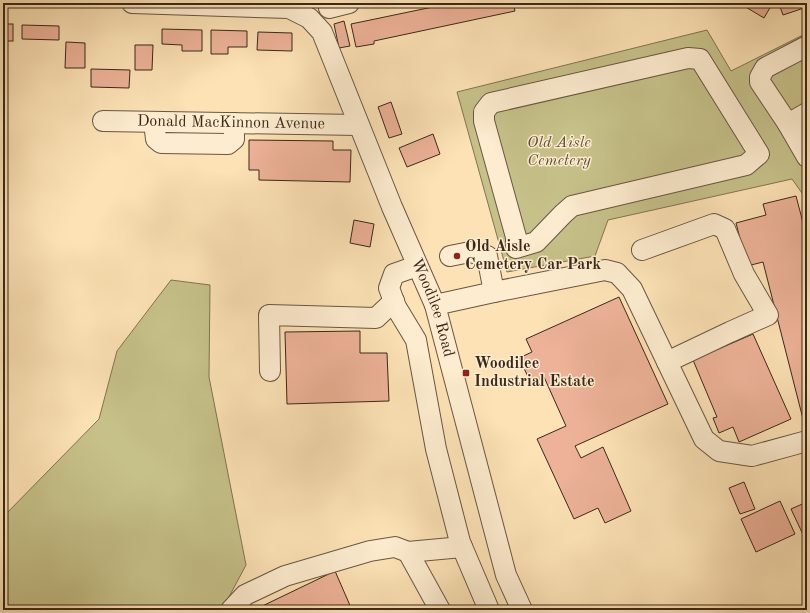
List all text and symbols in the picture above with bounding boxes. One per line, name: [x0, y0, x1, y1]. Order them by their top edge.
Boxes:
street label: Donald MacKinnon Avenue: [137, 114, 325, 132]
park label: Old Aisle Cemetery: [527, 135, 592, 169]
place label: Old Aisle Cemetery Car Park: [465, 239, 601, 273]
marker: Old Aisle Cemetery Car Park: [452, 251, 462, 261]
street label: Woodilee Road: [408, 256, 456, 359]
place label: Woodilee Industrial Estate: [474, 356, 595, 390]
marker: Woodilee Industrial Estate: [461, 368, 471, 378]

